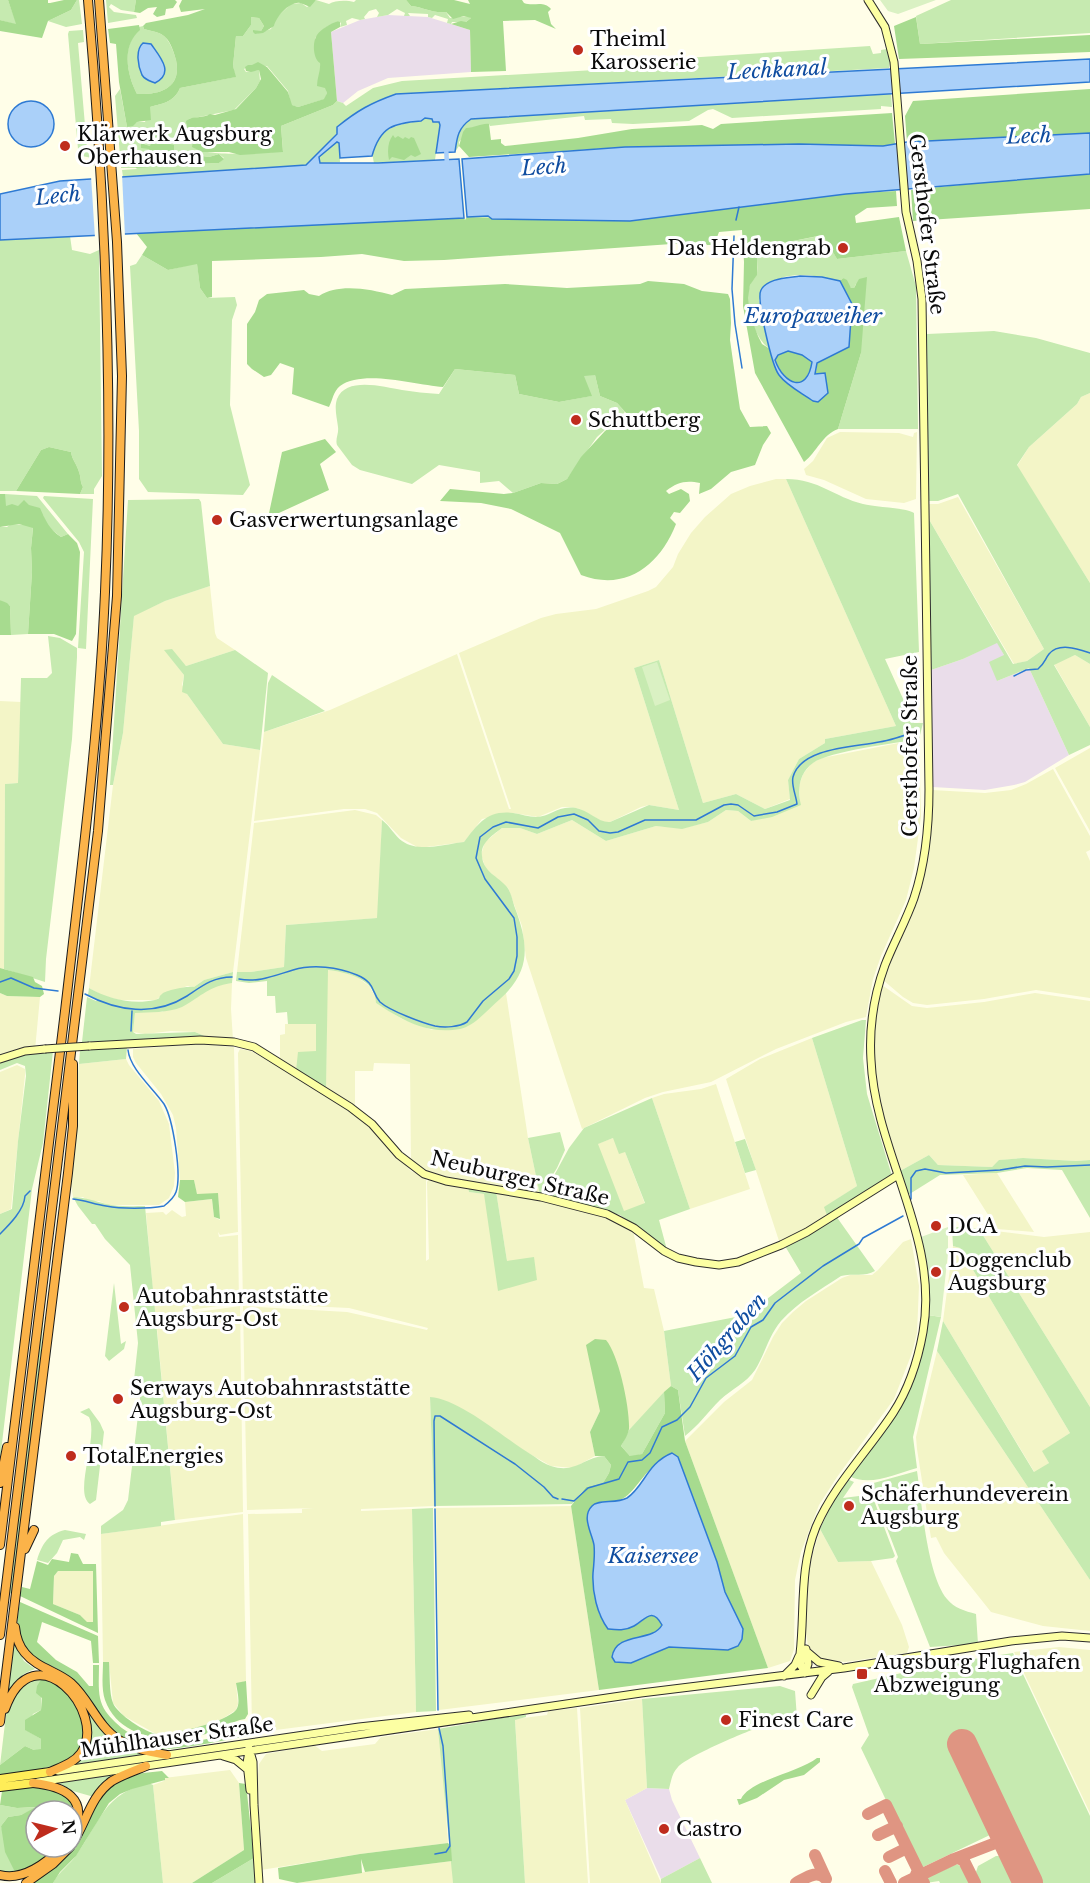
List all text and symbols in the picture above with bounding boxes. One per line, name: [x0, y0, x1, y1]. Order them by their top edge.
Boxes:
place label: Theiml Karosserie: [590, 27, 697, 74]
marker: Theiml Karosserie: [571, 43, 585, 57]
water label: Lechkanal: [725, 54, 828, 86]
place label: Klärwerk Augsburg Oberhausen: [77, 122, 273, 169]
water label: Lech: [1005, 122, 1052, 150]
street label: Gersthofer Straße: [904, 132, 950, 316]
marker: Klärwerk Augsburg Oberhausen: [58, 139, 72, 153]
water label: Lech: [519, 152, 568, 182]
water label: Lech: [33, 181, 82, 211]
place label: Das Heldengrab: [667, 236, 831, 260]
marker: Das Heldengrab: [836, 241, 850, 255]
water label: Europaweiher: [743, 303, 883, 329]
place label: Schuttberg: [588, 408, 701, 432]
marker: Schuttberg: [569, 413, 583, 427]
place label: Gasverwertungsanlage: [229, 508, 458, 532]
marker: Gasverwertungsanlage: [210, 513, 224, 527]
street label: Gersthofer Straße: [898, 655, 922, 837]
street label: Neuburger Straße: [428, 1146, 612, 1210]
place label: DCA: [948, 1214, 998, 1238]
marker: DCA: [929, 1219, 943, 1233]
place label: Doggenclub Augsburg: [947, 1248, 1072, 1295]
marker: Doggenclub Augsburg: [929, 1265, 943, 1279]
place label: Autobahnraststätte Augsburg-Ost: [135, 1284, 328, 1331]
water label: Höhgraben: [681, 1288, 772, 1387]
marker: Autobahnraststätte Augsburg-Ost: [117, 1300, 131, 1314]
place label: Serways Autobahnraststätte Augsburg-Ost: [129, 1376, 410, 1423]
marker: Serways Autobahnraststätte Augsburg-Ost: [111, 1392, 125, 1406]
place label: TotalEnergies: [83, 1444, 224, 1468]
marker: TotalEnergies: [64, 1449, 78, 1463]
place label: Schäferhundeverein Augsburg: [860, 1482, 1069, 1529]
marker: Schäferhundeverein Augsburg: [842, 1499, 856, 1513]
water label: Kaisersee: [607, 1543, 699, 1569]
place label: Augsburg Flughafen Abzweigung: [873, 1650, 1081, 1697]
marker: Augsburg Flughafen Abzweigung: [855, 1667, 869, 1681]
place label: Finest Care: [738, 1708, 854, 1732]
street label: Mühlhauser Straße: [79, 1712, 275, 1762]
marker: Finest Care: [719, 1713, 733, 1727]
north arrow: [24, 1799, 84, 1859]
place label: Castro: [676, 1817, 742, 1841]
text: N: [58, 1818, 80, 1836]
marker: Castro: [657, 1822, 671, 1836]

